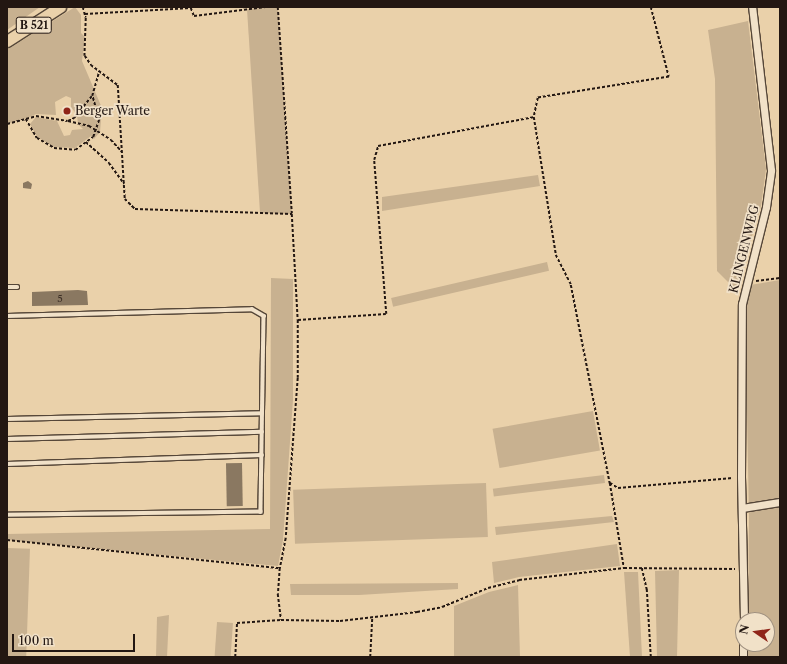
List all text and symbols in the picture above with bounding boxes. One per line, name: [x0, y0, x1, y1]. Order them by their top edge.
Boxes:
road number: B 521: [15, 16, 53, 34]
place label: Berger Warte: [75, 104, 151, 118]
marker: Berger Warte: [62, 106, 72, 116]
street label: KLINGENWEG: [726, 203, 762, 295]
house number: 5: [57, 293, 63, 305]
north arrow: [735, 612, 775, 652]
text: N: [736, 623, 752, 636]
scale bar: [14, 626, 137, 652]
text: 100 m: [19, 633, 54, 648]

